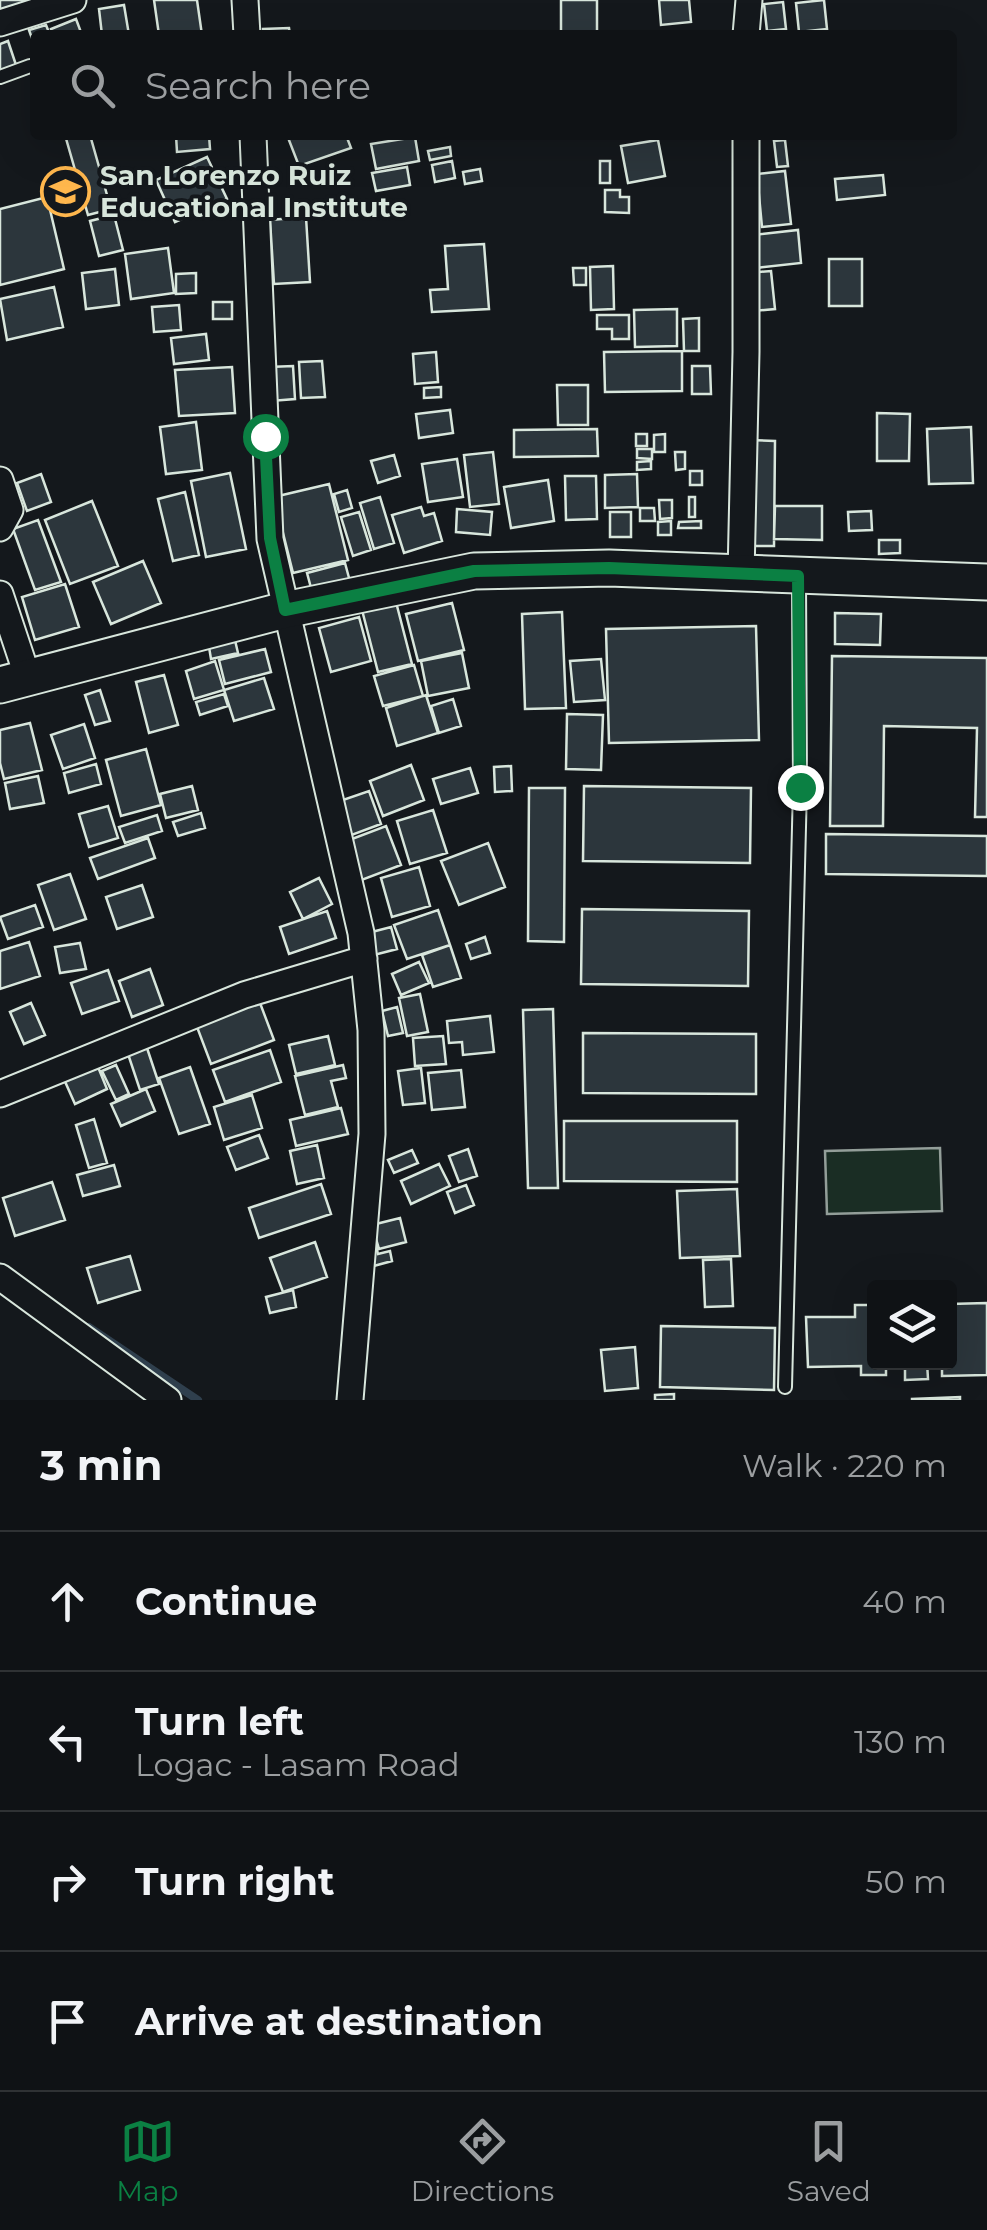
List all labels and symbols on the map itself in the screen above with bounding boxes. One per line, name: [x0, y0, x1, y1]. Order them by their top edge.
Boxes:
place label: San Lorenzo Ruiz Educational Institute: [100, 158, 408, 224]
school or university icon: San Lorenzo Ruiz Educational Institute: [39, 165, 91, 217]
route start: [243, 414, 289, 460]
route end: [778, 765, 824, 811]

